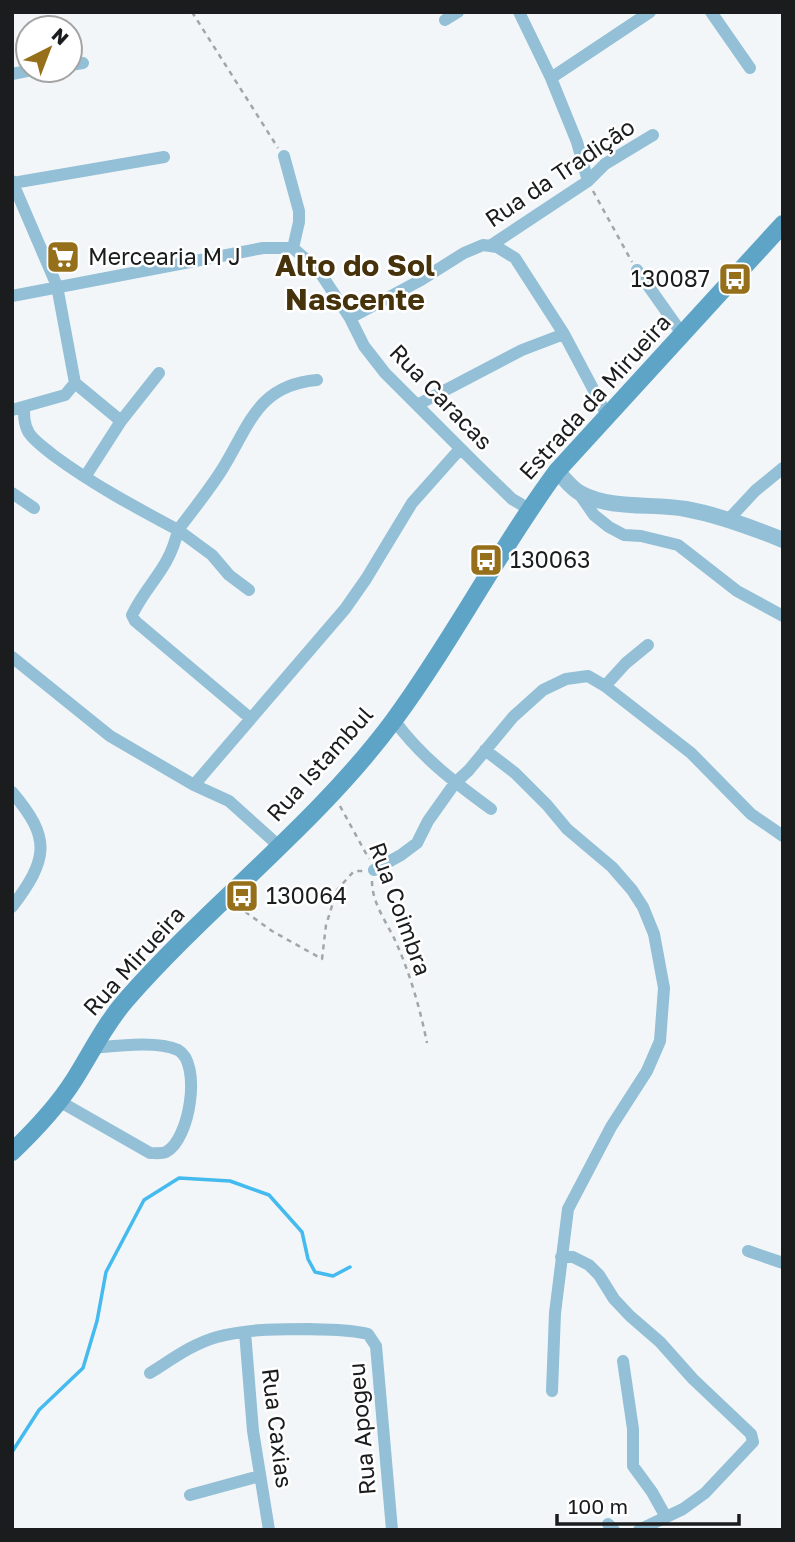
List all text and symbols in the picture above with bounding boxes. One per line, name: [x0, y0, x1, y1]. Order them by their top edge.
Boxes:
north arrow: [14, 14, 84, 84]
text: N: [48, 23, 74, 49]
street label: Rua da Tradição: [479, 112, 640, 233]
supermarket icon: Mercearia M J: [44, 238, 82, 276]
place label: Mercearia M J: [88, 242, 241, 270]
district label: Alto do Sol Nascente: [275, 247, 435, 317]
bus stop icon: 130087: [716, 260, 754, 298]
place label: 130087: [631, 264, 710, 292]
street label: Estrada da Mirueira: [513, 308, 676, 485]
street label: Rua Caracas: [384, 338, 499, 455]
bus stop icon: 130063: [467, 541, 505, 579]
place label: 130063: [510, 545, 591, 573]
street label: Rua Istambul: [260, 700, 378, 827]
street label: Rua Coimbra: [364, 838, 438, 979]
bus stop icon: 130064: [223, 877, 261, 915]
place label: 130064: [266, 881, 347, 909]
street label: Rua Mirueira: [77, 900, 190, 1021]
street label: Rua Apogeu: [341, 1362, 381, 1496]
street label: Rua Caxias: [257, 1366, 299, 1489]
scale bar: [557, 1482, 739, 1526]
text: 100 m: [568, 1493, 628, 1519]

